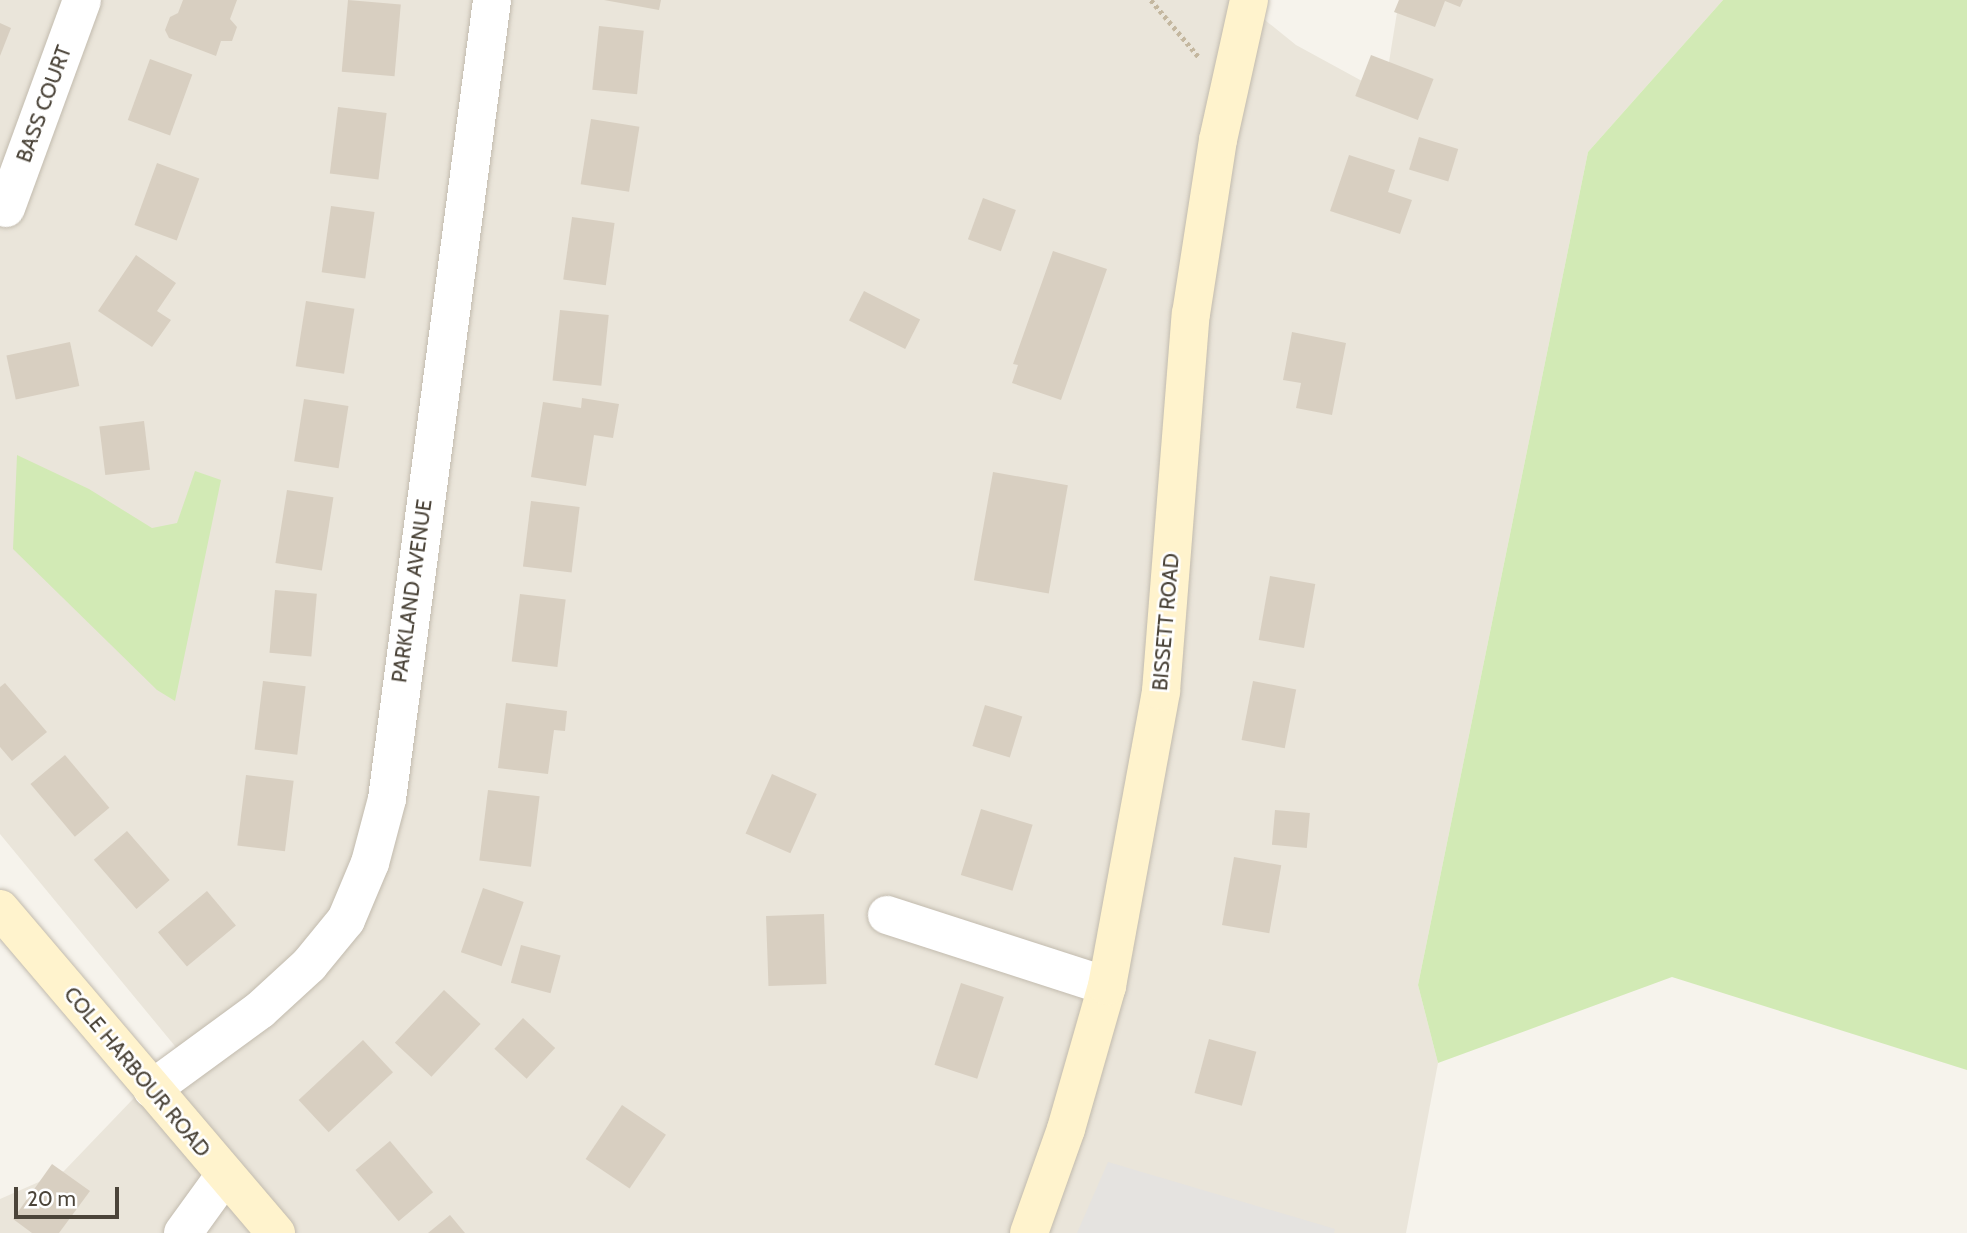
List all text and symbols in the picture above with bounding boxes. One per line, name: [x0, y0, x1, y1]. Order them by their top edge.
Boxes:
street label: BASS COURT: [11, 42, 77, 166]
street label: PARKLAND AVENUE: [387, 498, 437, 684]
street label: BISSETT ROAD: [1147, 552, 1185, 692]
street label: COLE HARBOUR ROAD: [58, 982, 216, 1162]
scale bar: [18, 1174, 122, 1218]
text: 20 m: [27, 1186, 76, 1211]

